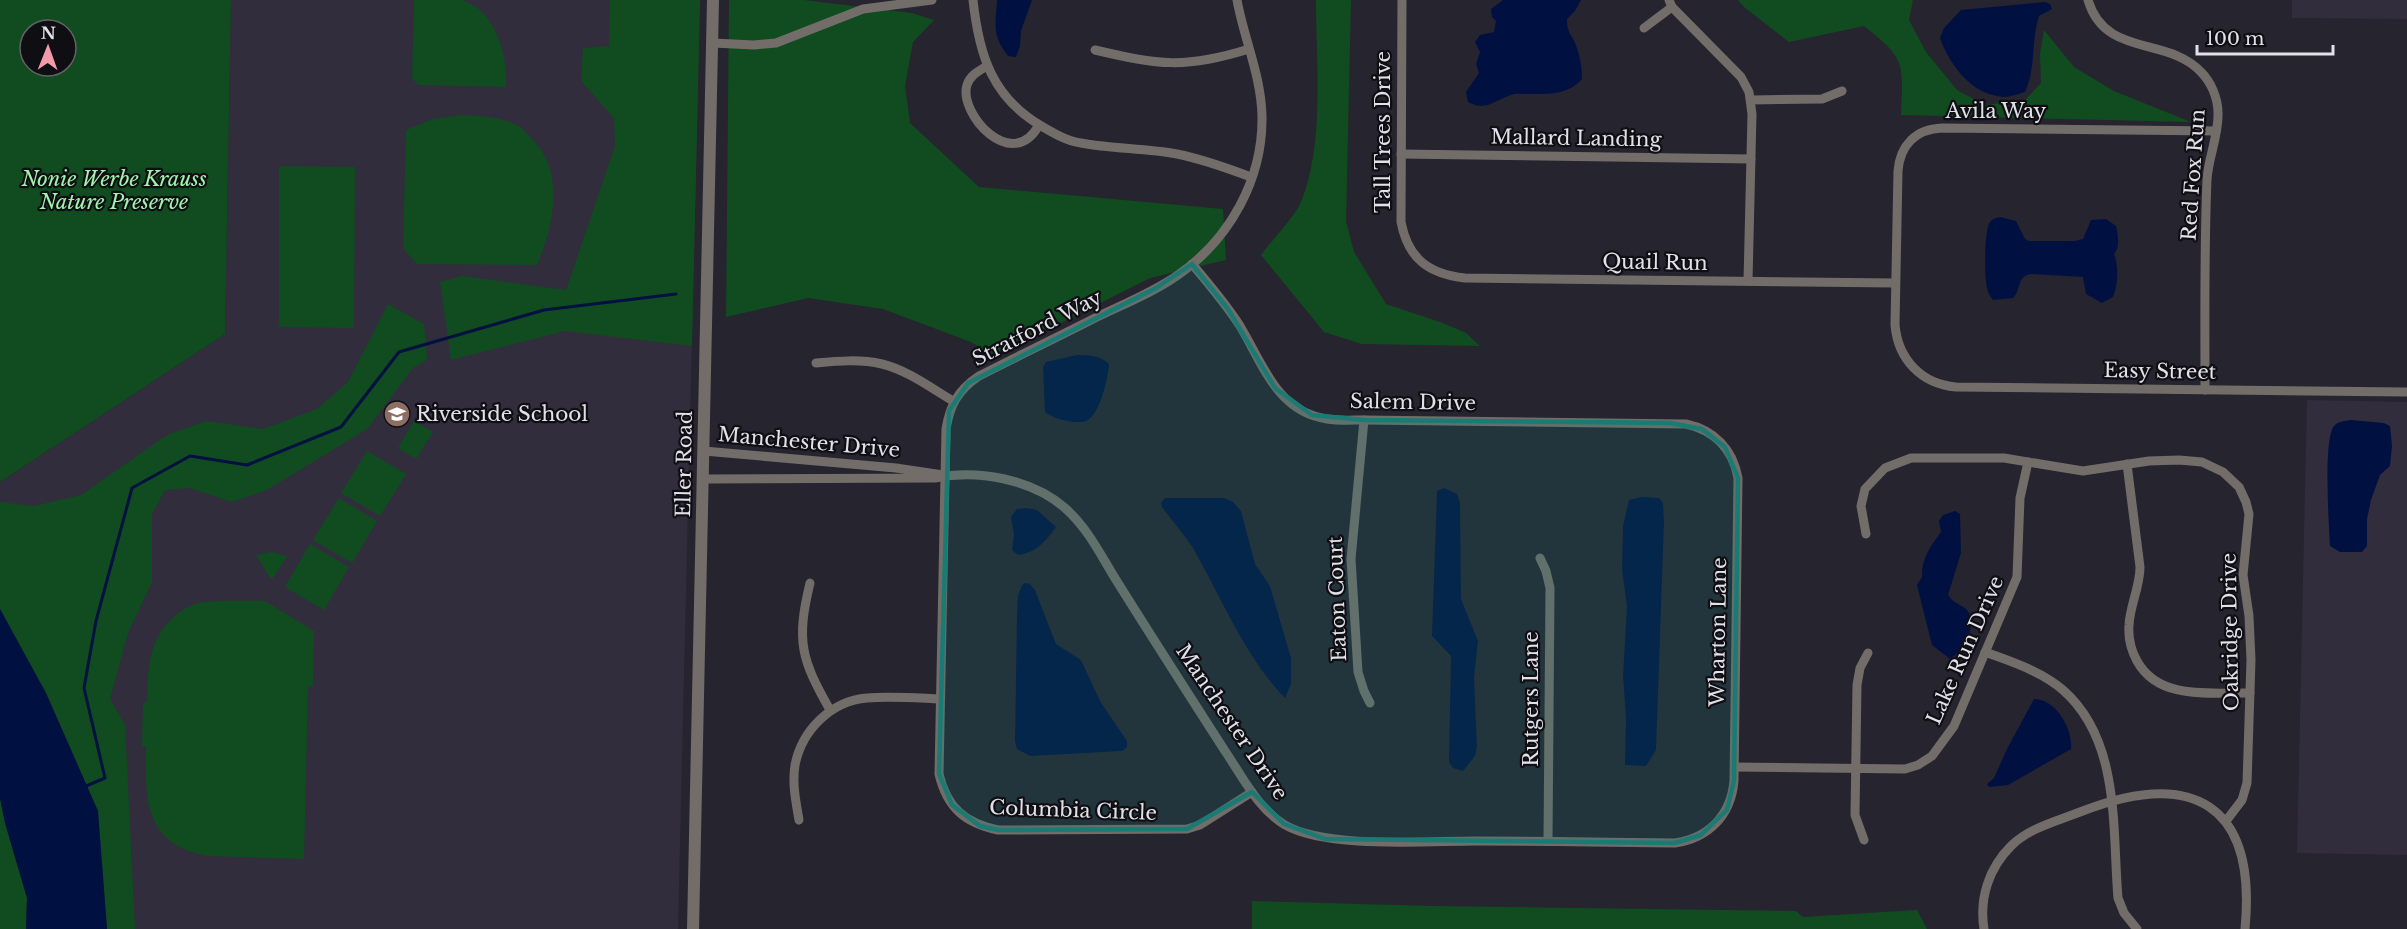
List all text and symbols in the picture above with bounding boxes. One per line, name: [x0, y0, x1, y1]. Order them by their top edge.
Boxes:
north arrow: [18, 18, 78, 78]
scale bar: [2197, 18, 2334, 56]
text: N: [41, 23, 56, 43]
text: 100 m: [2206, 28, 2264, 50]
street label: Tall Trees Drive: [1371, 51, 1395, 213]
street label: Avila Way: [1945, 99, 2047, 123]
street label: Red Fox Run: [2176, 108, 2210, 242]
street label: Mallard Landing: [1490, 125, 1663, 152]
park label: Nonie Werbe Krauss Nature Preserve: [20, 167, 207, 214]
street label: Quail Run: [1602, 249, 1708, 275]
street label: Stratford Way: [968, 285, 1106, 371]
street label: Easy Street: [2104, 358, 2217, 384]
street label: Salem Drive: [1350, 389, 1476, 415]
school or university icon: Riverside School: [382, 399, 412, 429]
place label: Riverside School: [416, 402, 588, 426]
street label: Eller Road: [671, 410, 697, 518]
street label: Manchester Drive: [717, 422, 901, 462]
street label: Eaton Court: [1323, 535, 1351, 662]
street label: Oakridge Drive: [2217, 553, 2243, 711]
street label: Wharton Lane: [1705, 557, 1731, 708]
street label: Lake Run Drive: [1921, 572, 2009, 728]
street label: Rutgers Lane: [1519, 631, 1543, 767]
street label: Manchester Drive: [1171, 640, 1293, 804]
street label: Columbia Circle: [989, 795, 1157, 825]

